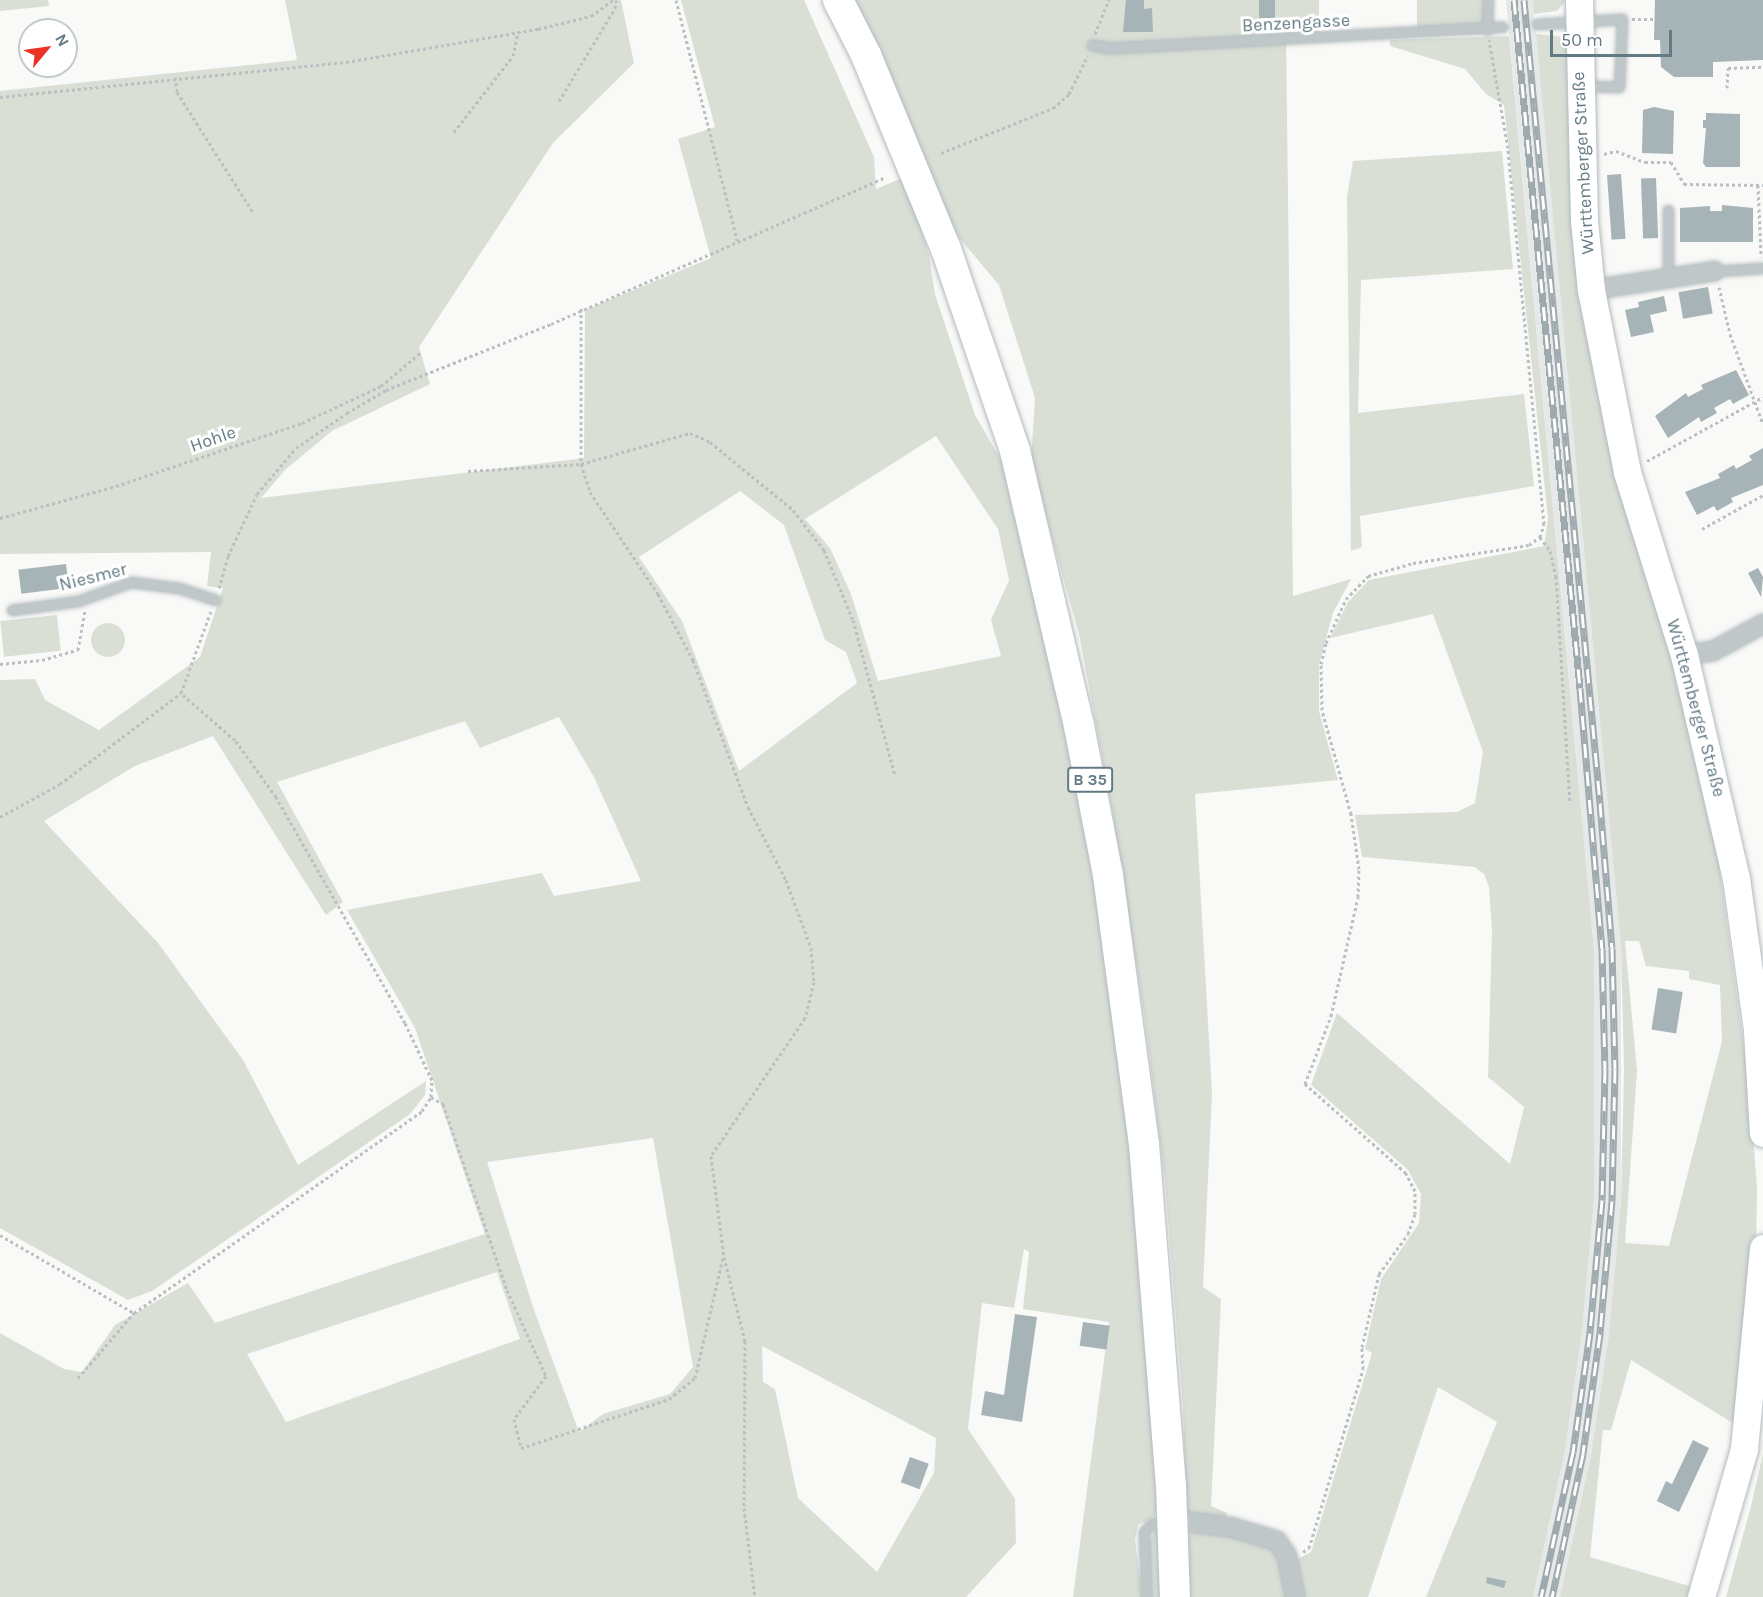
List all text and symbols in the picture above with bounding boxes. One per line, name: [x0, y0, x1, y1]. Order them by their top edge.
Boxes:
street label: Benzengasse: [1241, 9, 1351, 37]
north arrow: [18, 18, 78, 78]
scale bar: [1553, 18, 1674, 56]
text: 50 m: [1561, 29, 1603, 51]
text: N: [51, 30, 74, 50]
street label: Württemberger Straße: [1567, 71, 1599, 255]
street label: Hohle: [187, 421, 239, 457]
street label: Niesmer: [57, 558, 129, 596]
street label: Württemberger Straße: [1662, 617, 1730, 799]
road number: B 35: [1066, 767, 1114, 793]

